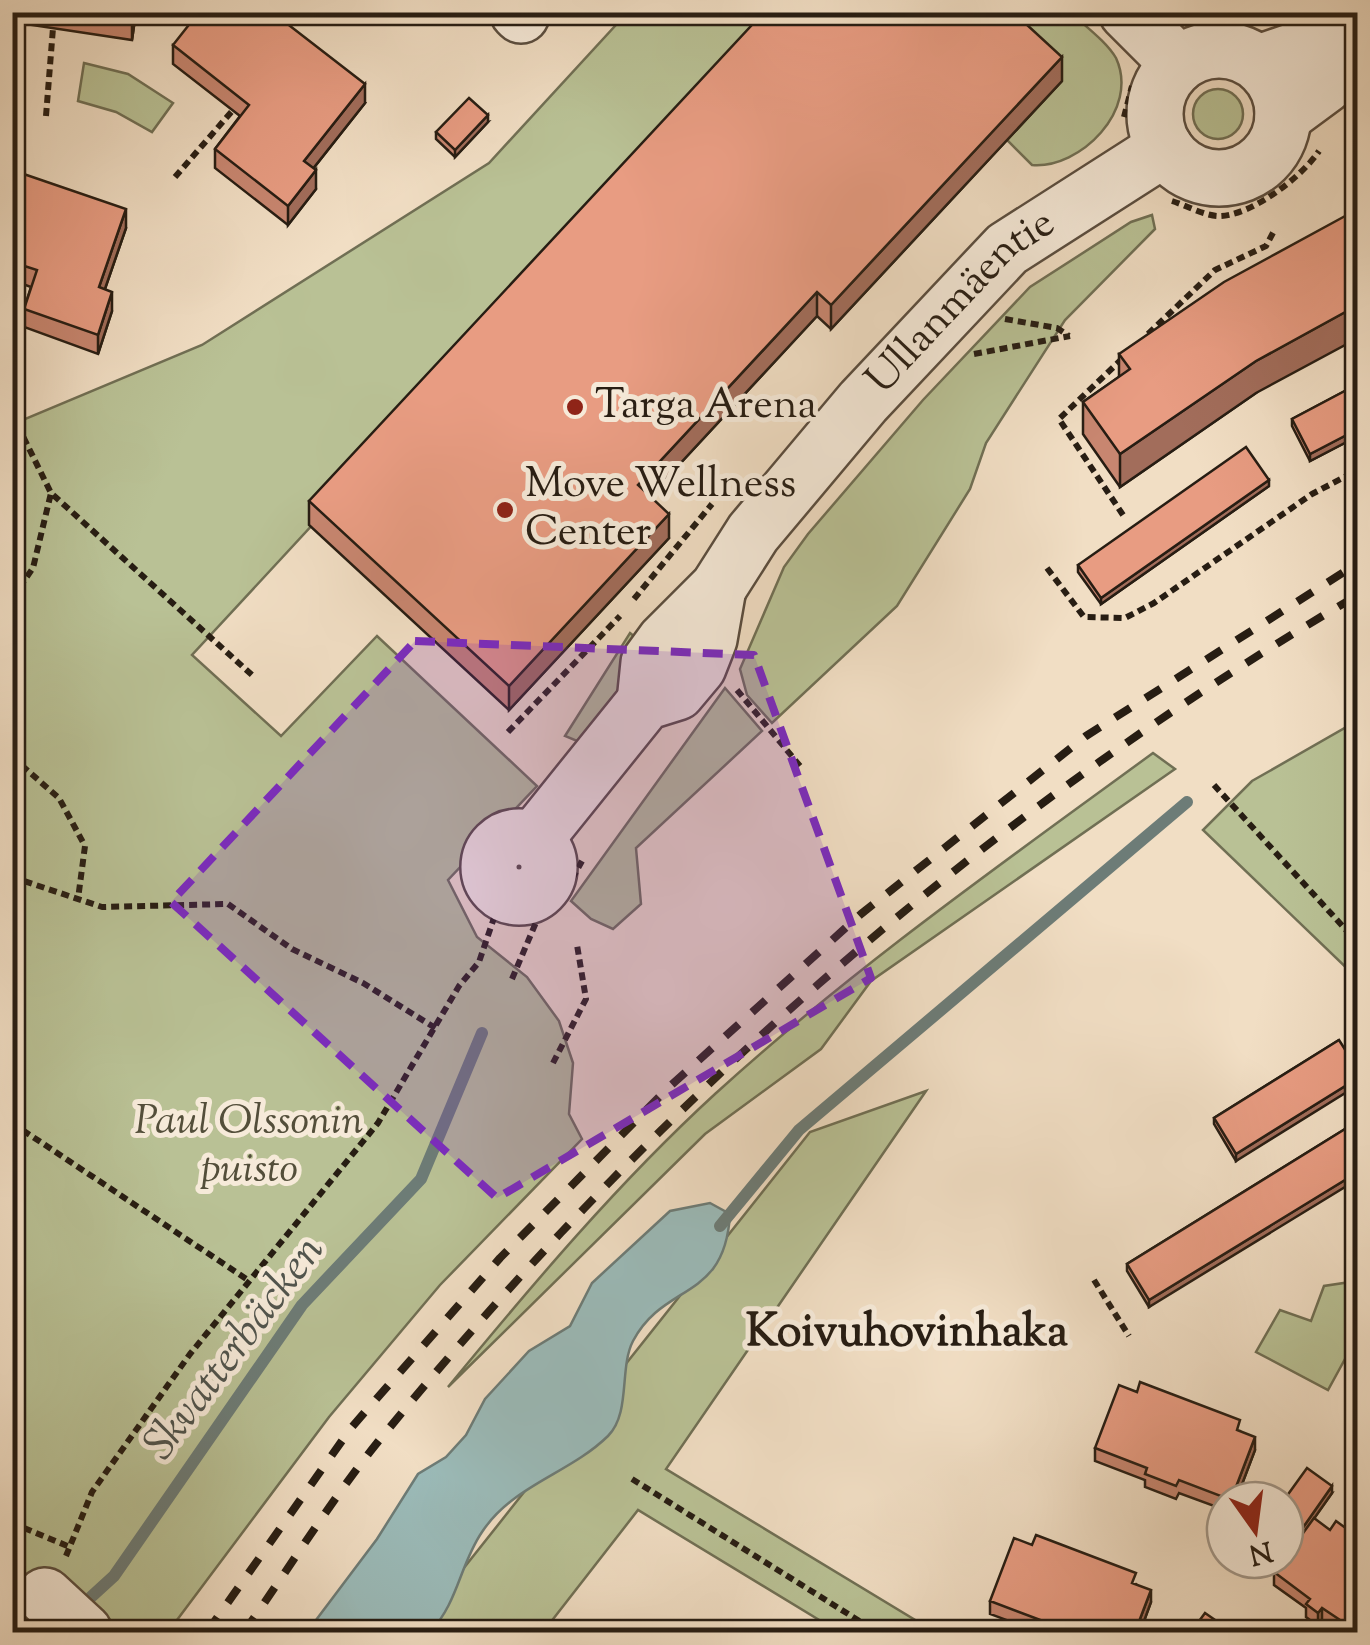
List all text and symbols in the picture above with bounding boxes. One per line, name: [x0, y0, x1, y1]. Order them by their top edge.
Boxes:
street label: Ullanmäentie: [853, 195, 1068, 410]
place label: Targa Arena: [595, 377, 817, 437]
marker: Targa Arena: [564, 396, 586, 418]
place label: Move Wellness Center: [525, 456, 796, 564]
marker: Move Wellness Center: [494, 499, 516, 521]
park label: Paul Olssonin puisto: [135, 1093, 363, 1201]
water label: Skvatterbäcken: [130, 1223, 342, 1475]
district label: Koivuhovinhaka: [746, 1302, 1068, 1367]
north arrow: [1205, 1480, 1305, 1580]
text: N: [1245, 1529, 1276, 1573]

